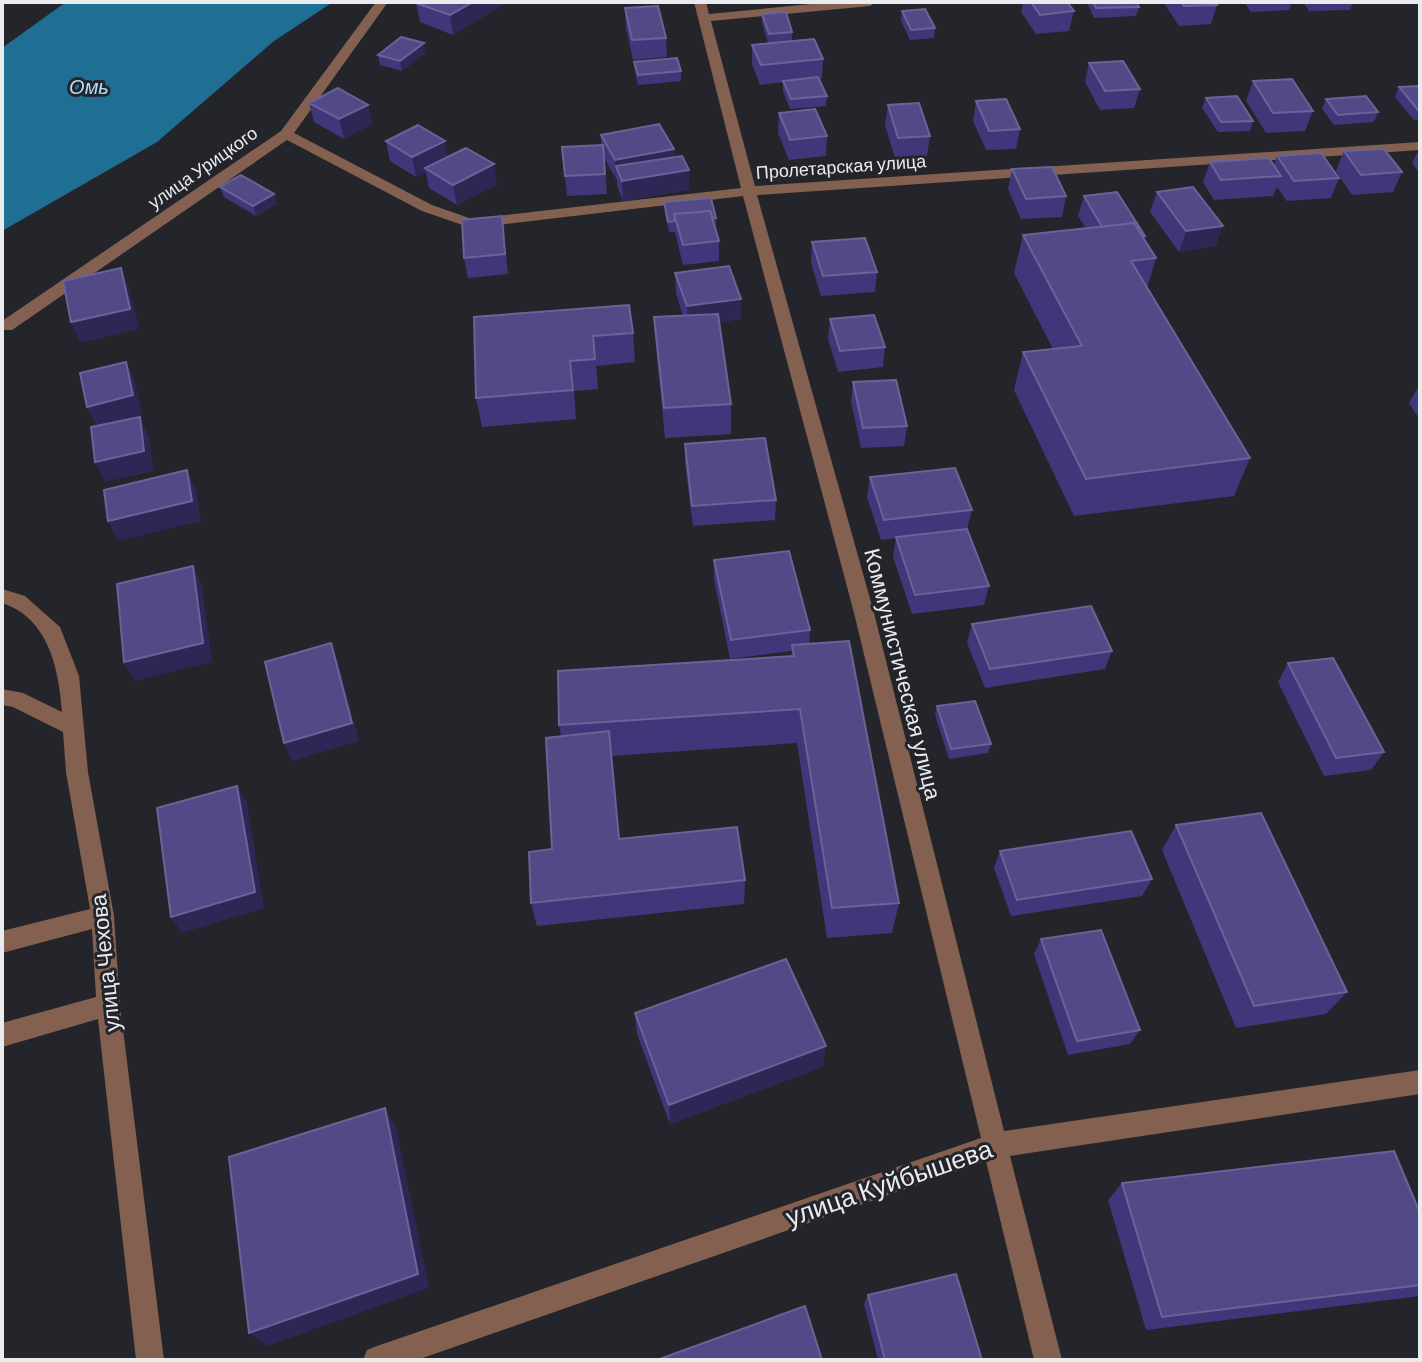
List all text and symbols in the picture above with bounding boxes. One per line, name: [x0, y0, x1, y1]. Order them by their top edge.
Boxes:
water label: Омь: [69, 74, 109, 98]
street label: улица Урицкого: [144, 121, 261, 213]
street label: Пролетарская улица: [755, 149, 928, 183]
street label: Коммунистическая улица: [859, 545, 948, 803]
street label: улица Чехова: [84, 892, 125, 1033]
street label: улица Куйбышева: [781, 1132, 996, 1231]

